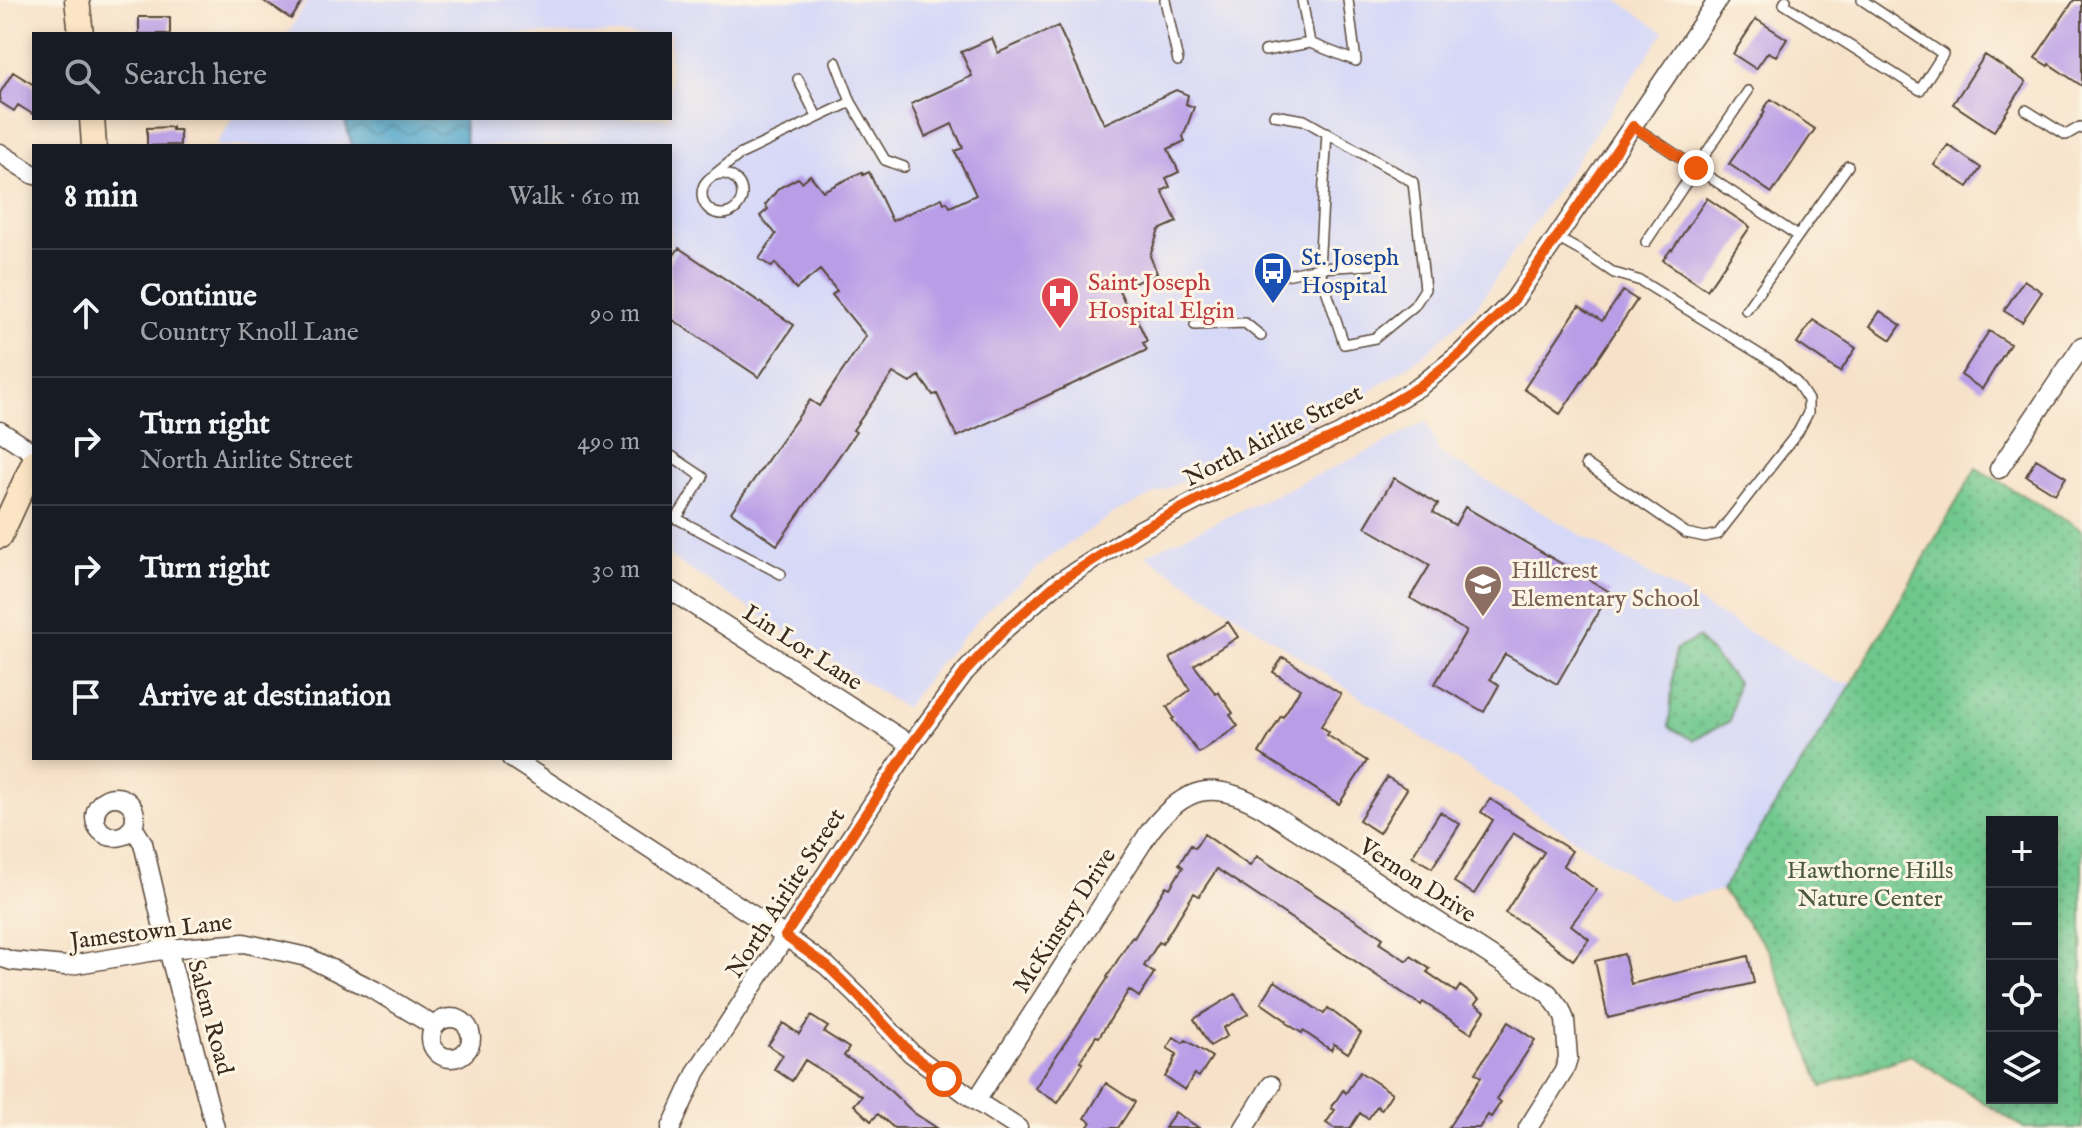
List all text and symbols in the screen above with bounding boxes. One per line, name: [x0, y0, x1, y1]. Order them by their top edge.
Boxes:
search box: [32, 32, 672, 120]
icon: search: [60, 54, 104, 98]
text: Search here: [124, 57, 267, 95]
route end: [1678, 150, 1714, 186]
text: 8 min: [64, 175, 138, 218]
text: Walk · 610 m: [509, 180, 640, 213]
place label: St. Joseph Hospital: [1301, 243, 1399, 302]
bus stop icon: St. Joseph Hospital: [1252, 250, 1294, 305]
place label: Saint Joseph Hospital Elgin: [1088, 268, 1235, 327]
hospital icon: Saint Joseph Hospital Elgin: [1039, 275, 1081, 330]
text: Continue: [140, 278, 257, 316]
icon: ahead: [64, 291, 108, 335]
text: 90 m: [590, 297, 640, 330]
text: Country Knoll Lane: [140, 316, 359, 349]
street label: North Airlite Street: [1179, 378, 1368, 495]
text: Turn right: [140, 406, 270, 444]
icon: right: [64, 419, 108, 463]
text: 490 m: [577, 425, 640, 458]
text: North Airlite Street: [140, 444, 353, 477]
icon: right: [64, 547, 108, 591]
text: Turn right: [140, 550, 270, 588]
text: 30 m: [592, 553, 640, 586]
place label: Hillcrest Elementary School: [1511, 556, 1700, 615]
school or university icon: Hillcrest Elementary School: [1462, 563, 1504, 618]
street label: Lin Lor Lane: [736, 598, 868, 699]
icon: arrive: [64, 675, 108, 719]
text: Arrive at destination: [140, 678, 391, 716]
street label: North Airlite Street: [720, 803, 853, 985]
map controls: [1986, 816, 2058, 1104]
button: +: [1986, 816, 2058, 888]
street label: Vernon Drive: [1352, 831, 1482, 931]
street label: McKinstry Drive: [1007, 842, 1124, 999]
park label: Hawthorne Hills Nature Center: [1787, 856, 1953, 915]
button: −: [1986, 888, 2058, 960]
street label: Jamestown Lane: [65, 907, 234, 958]
street label: Salem Road: [179, 956, 240, 1079]
button: locate: [1986, 960, 2058, 1032]
button: layers: [1986, 1032, 2058, 1104]
route start: [926, 1061, 962, 1097]

